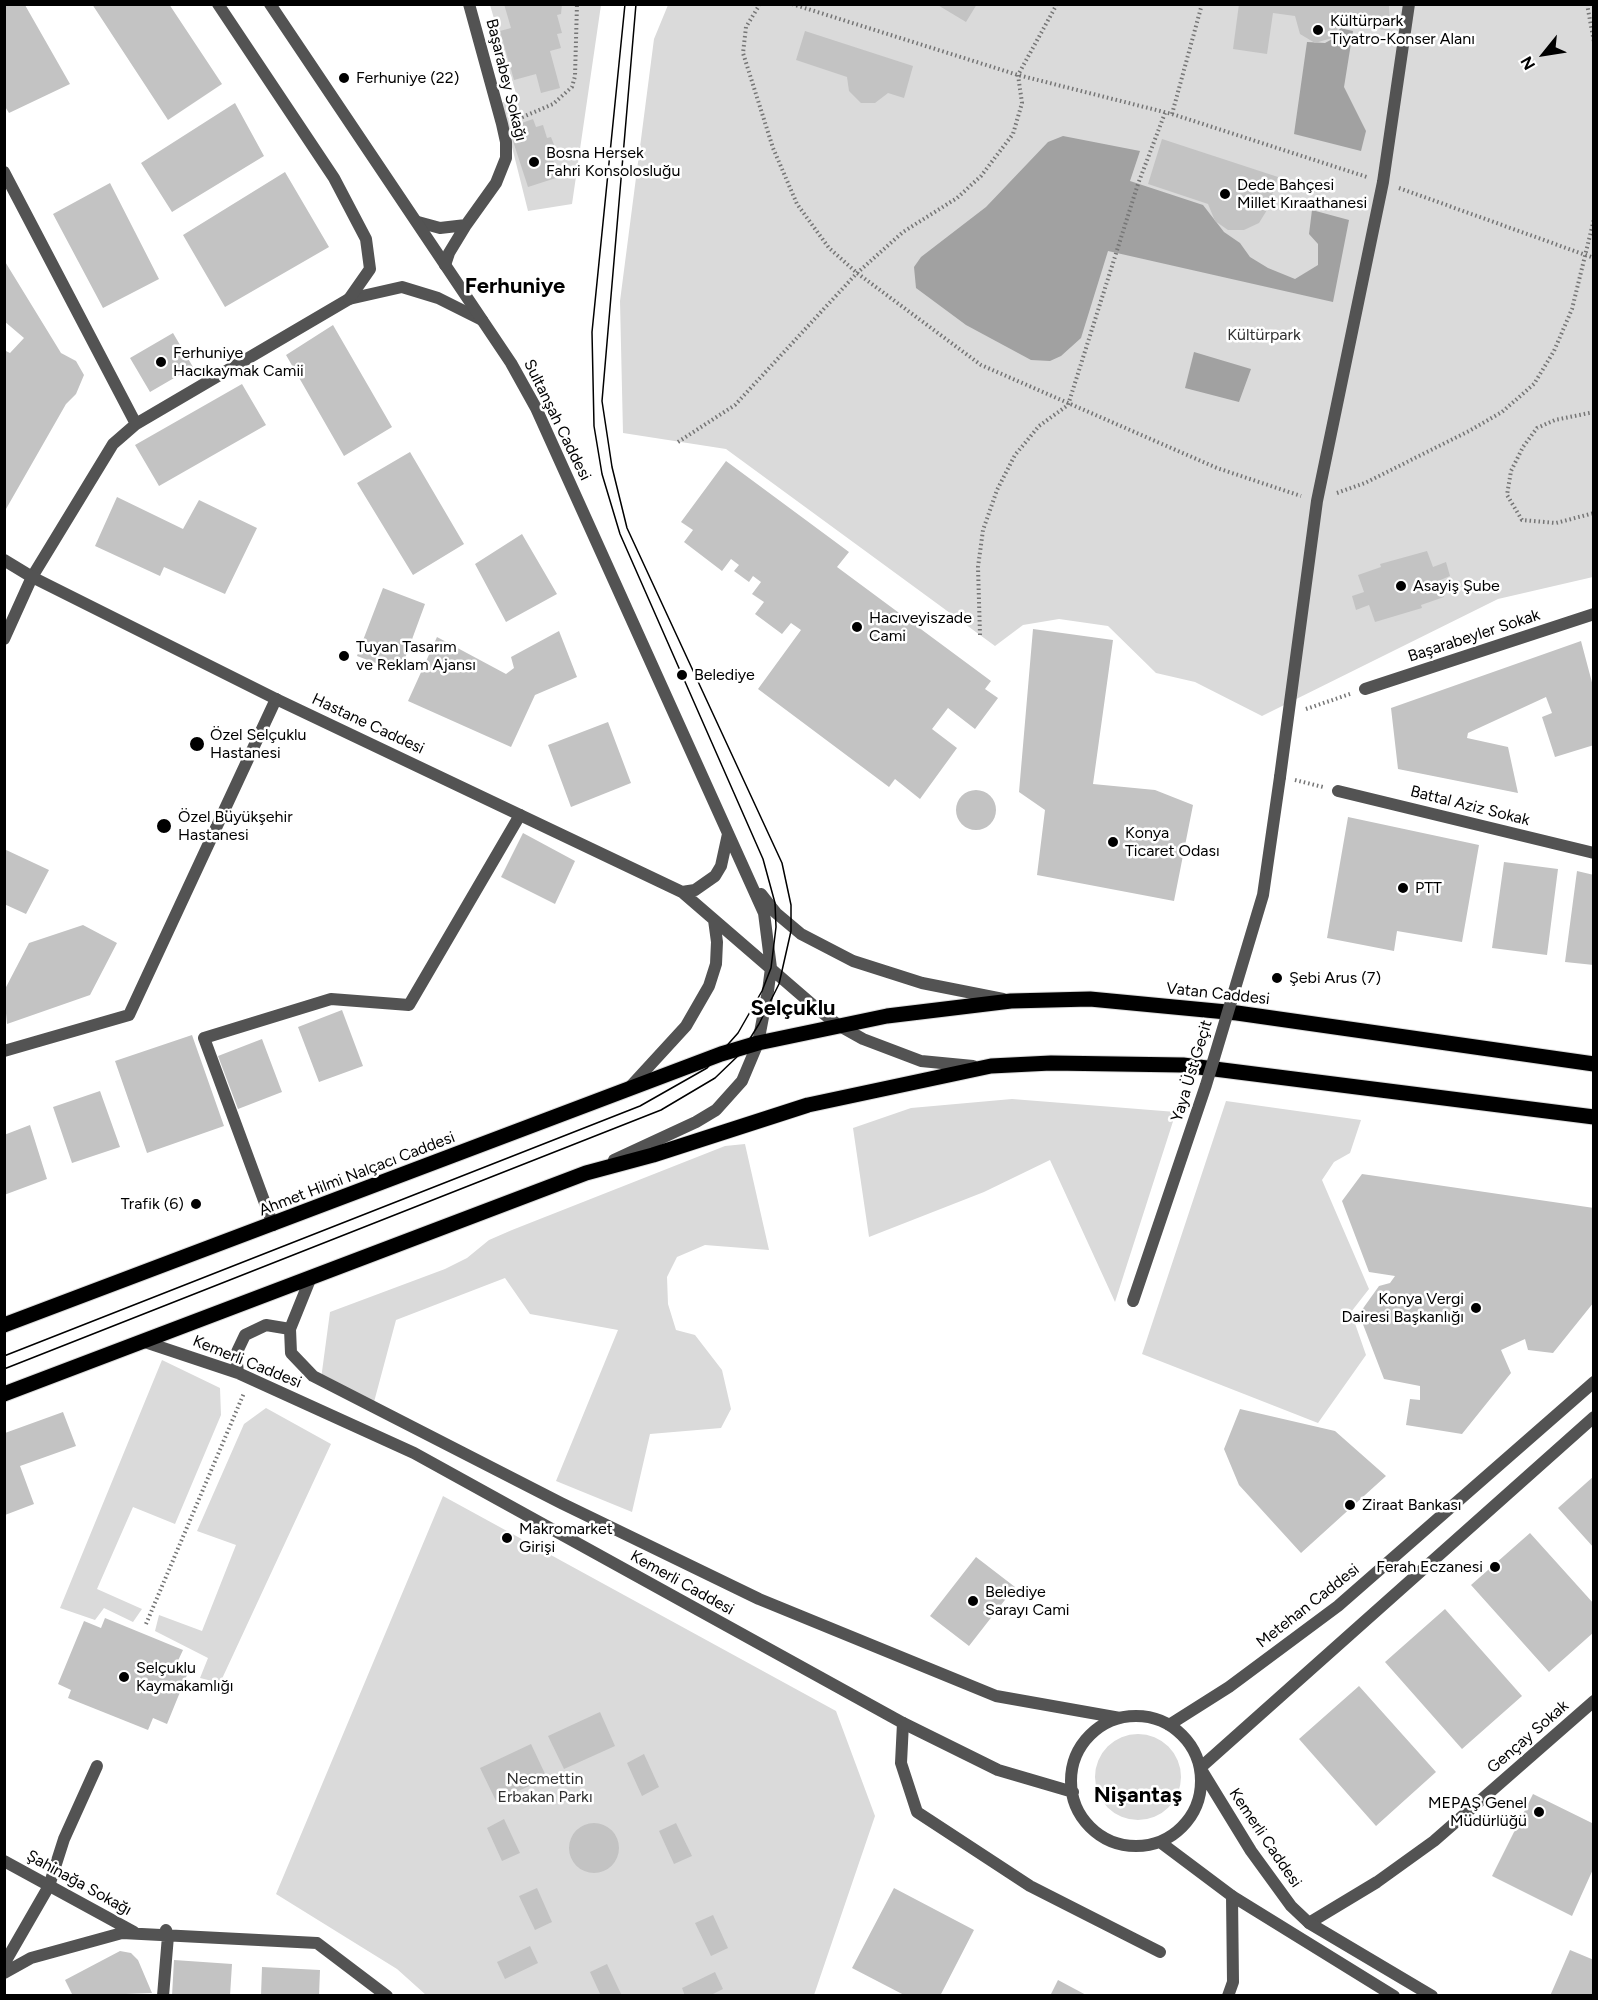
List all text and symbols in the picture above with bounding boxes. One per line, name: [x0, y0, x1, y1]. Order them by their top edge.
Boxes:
place label: Kültürpark Tiyatro-Konser Alanı: [1330, 11, 1475, 49]
street label: Başarabey Sokağı: [482, 17, 530, 143]
marker: Kültürpark Tiyatro-Konser Alanı: [1311, 23, 1325, 37]
north arrow: [1514, 24, 1574, 84]
text: N: [1517, 53, 1539, 73]
place label: Ferhuniye (22): [356, 68, 459, 88]
marker: Ferhuniye (22): [337, 71, 351, 85]
place label: Bosna Hersek Fahri Konsolosluğu: [546, 143, 680, 181]
marker: Bosna Hersek Fahri Konsolosluğu: [527, 155, 541, 169]
place label: Dede Bahçesi Millet Kıraathanesi: [1237, 175, 1367, 213]
marker: Dede Bahçesi Millet Kıraathanesi: [1218, 187, 1232, 201]
district label: Ferhuniye: [465, 274, 565, 300]
park label: Kültürpark: [1227, 325, 1301, 345]
place label: Ferhuniye Hacıkaymak Camii: [173, 343, 304, 381]
marker: Ferhuniye Hacıkaymak Camii: [154, 355, 168, 369]
street label: Sultanşah Caddesi: [519, 356, 595, 484]
place label: Asayiş Şube: [1413, 576, 1500, 596]
marker: Asayiş Şube: [1394, 579, 1408, 593]
street label: Başarabeyler Sokak: [1406, 606, 1542, 666]
place label: Hacıveyiszade Cami: [869, 608, 972, 646]
marker: Hacıveyiszade Cami: [850, 620, 864, 634]
place label: Tuyan Tasarım ve Reklam Ajansı: [356, 637, 476, 675]
marker: Tuyan Tasarım ve Reklam Ajansı: [337, 649, 351, 663]
place label: Belediye: [694, 665, 755, 685]
marker: Belediye: [675, 668, 689, 682]
street label: Hastane Caddesi: [309, 690, 427, 758]
place label: Özel Selçuklu Hastanesi: [210, 725, 306, 763]
marker: Özel Selçuklu Hastanesi: [188, 735, 206, 753]
street label: Battal Aziz Sokak: [1408, 782, 1532, 830]
place label: Özel Büyükşehir Hastanesi: [178, 807, 293, 845]
marker: Özel Büyükşehir Hastanesi: [155, 817, 173, 835]
place label: Konya Ticaret Odası: [1125, 823, 1220, 861]
marker: Konya Ticaret Odası: [1106, 835, 1120, 849]
place label: PTT: [1415, 878, 1442, 898]
marker: PTT: [1396, 881, 1410, 895]
place label: Şebi Arus (7): [1289, 968, 1381, 988]
marker: Şebi Arus (7): [1270, 971, 1284, 985]
street label: Vatan Caddesi: [1165, 979, 1271, 1009]
district label: Selçuklu: [750, 996, 836, 1022]
street label: Yaya Üst Geçit: [1167, 1018, 1217, 1124]
street label: Ahmet Hilmi Nalçacı Caddesi: [256, 1128, 458, 1220]
place label: Trafik (6): [121, 1194, 184, 1214]
marker: Trafik (6): [189, 1197, 203, 1211]
place label: Konya Vergi Dairesi Başkanlığı: [1341, 1289, 1464, 1327]
marker: Konya Vergi Dairesi Başkanlığı: [1469, 1301, 1483, 1315]
street label: Kemerli Caddesi: [190, 1331, 304, 1393]
place label: Ziraat Bankası: [1362, 1495, 1461, 1515]
marker: Ziraat Bankası: [1343, 1498, 1357, 1512]
place label: Makromarket Girişi: [519, 1519, 613, 1557]
marker: Makromarket Girişi: [500, 1531, 514, 1545]
street label: Kemerli Caddesi: [627, 1547, 737, 1619]
place label: Ferah Eczanesi: [1376, 1557, 1483, 1577]
street label: Metehan Caddesi: [1253, 1560, 1363, 1652]
marker: Ferah Eczanesi: [1488, 1560, 1502, 1574]
place label: Belediye Sarayı Cami: [985, 1582, 1070, 1620]
marker: Belediye Sarayı Cami: [966, 1594, 980, 1608]
place label: Selçuklu Kaymakamlığı: [136, 1658, 234, 1696]
marker: Selçuklu Kaymakamlığı: [117, 1670, 131, 1684]
street label: Gençay Sokak: [1483, 1696, 1573, 1778]
park label: Necmettin Erbakan Parkı: [497, 1769, 593, 1807]
district label: Nişantaş: [1094, 1783, 1182, 1809]
street label: Kemerli Caddesi: [1225, 1785, 1305, 1891]
place label: MEPAŞ Genel Müdürlüğü: [1428, 1793, 1527, 1831]
marker: MEPAŞ Genel Müdürlüğü: [1532, 1805, 1546, 1819]
street label: Şahinağa Sokağı: [23, 1846, 135, 1920]

